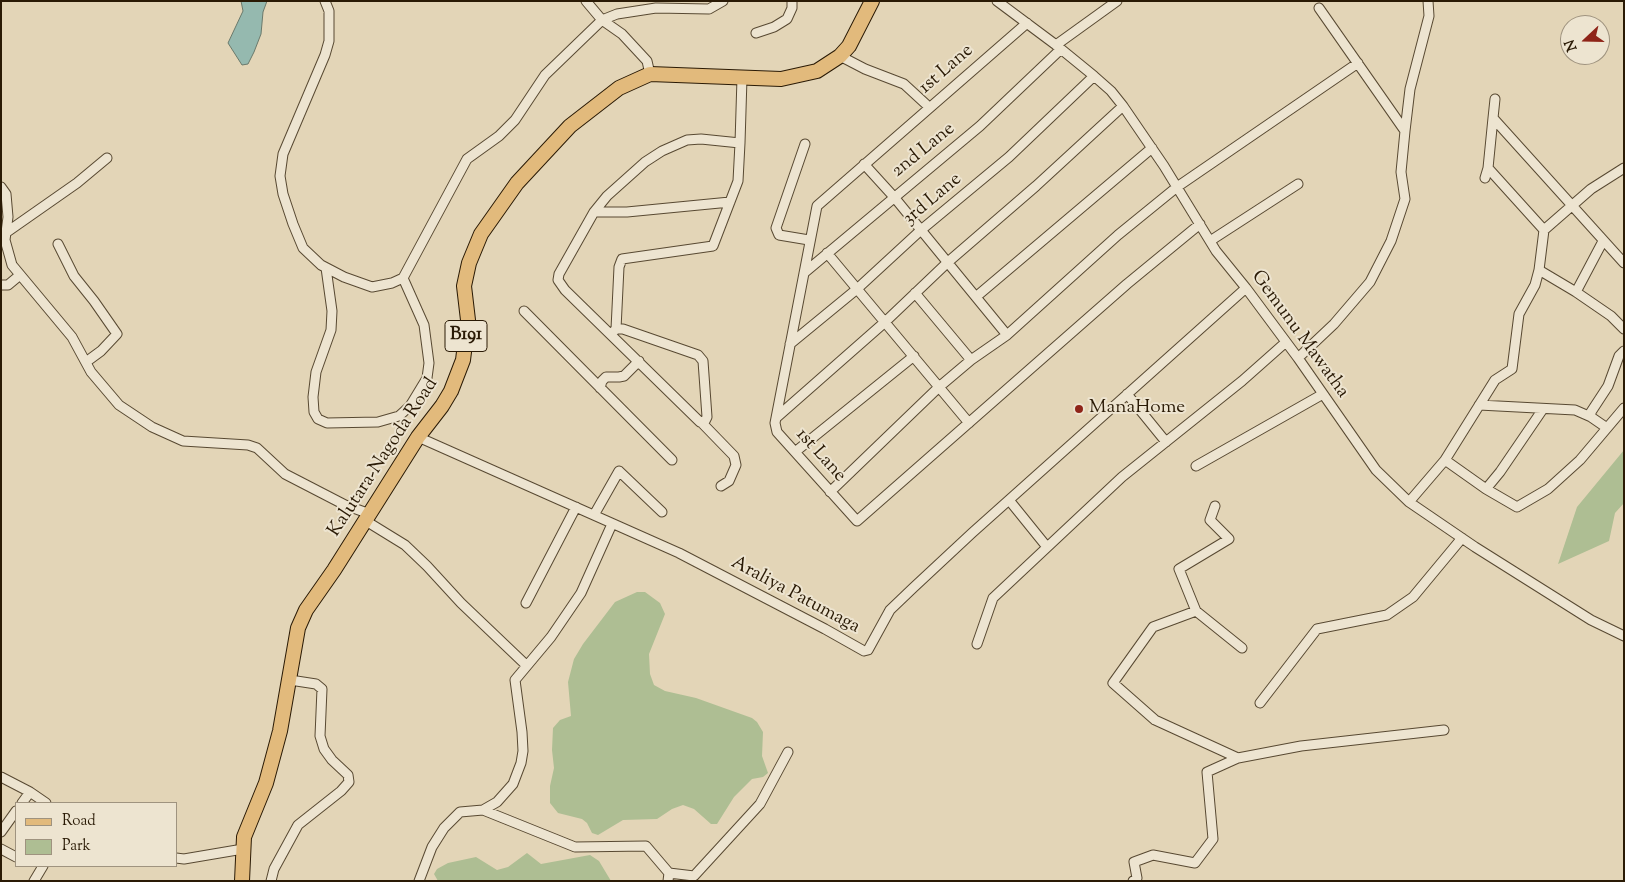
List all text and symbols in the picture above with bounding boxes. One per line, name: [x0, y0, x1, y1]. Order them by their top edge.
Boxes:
north arrow: [1560, 15, 1610, 65]
text: N: [1561, 36, 1583, 54]
street label: 1st Lane: [915, 40, 979, 100]
street label: 2nd Lane: [888, 119, 960, 183]
street label: 3rd Lane: [899, 169, 967, 231]
street label: Gemunu Mawatha: [1245, 267, 1353, 403]
road number: B191: [445, 321, 487, 352]
street label: Kalutara-Nagoda Road: [324, 374, 444, 542]
place label: ManaHome: [1089, 398, 1185, 420]
marker: ManaHome: [1073, 403, 1085, 415]
street label: 1st Lane: [790, 424, 850, 488]
street label: Araliya Patumaga: [727, 552, 863, 640]
legend: [15, 802, 178, 867]
text: Road: [62, 811, 96, 832]
text: Park: [62, 836, 91, 857]

